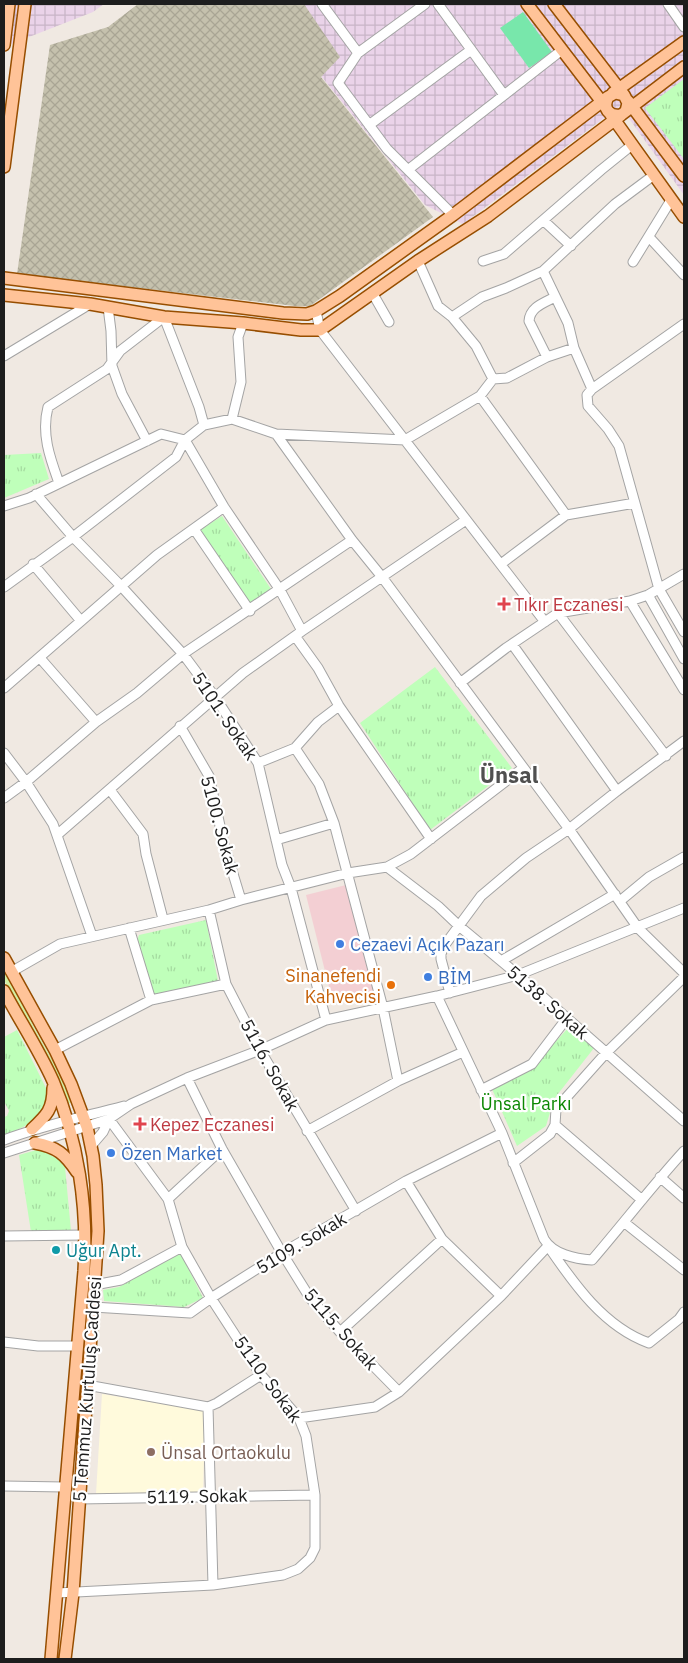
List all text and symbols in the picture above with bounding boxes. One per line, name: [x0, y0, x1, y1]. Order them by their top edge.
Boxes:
place label: Tıkır Eczanesi: [514, 593, 624, 616]
marker: Tıkır Eczanesi: [498, 598, 510, 610]
street label: 5101. Sokak: [187, 668, 263, 765]
district label: Ünsal: [480, 760, 539, 789]
street label: 5100. Sokak: [196, 773, 244, 877]
place label: Cezaevi Açık Pazarı: [350, 933, 505, 956]
marker: Cezaevi Açık Pazarı: [334, 938, 346, 950]
street label: 5138. Sokak: [502, 960, 594, 1044]
place label: Sinanefendi Kahvecisi: [285, 964, 381, 1008]
place label: BİM: [438, 966, 472, 989]
marker: BİM: [422, 971, 434, 983]
marker: Sinanefendi Kahvecisi: [385, 979, 397, 991]
street label: 5116. Sokak: [235, 1015, 305, 1115]
park label: Ünsal Parkı: [481, 1092, 571, 1115]
place label: Kepez Eczanesi: [150, 1113, 274, 1136]
marker: Kepez Eczanesi: [134, 1118, 146, 1130]
place label: Özen Market: [121, 1142, 222, 1165]
marker: Özen Market: [105, 1147, 117, 1159]
street label: 5109. Sokak: [252, 1207, 351, 1279]
place label: Uğur Apt.: [66, 1239, 142, 1262]
marker: Uğur Apt.: [50, 1244, 62, 1256]
street label: 5 Temmuz Kurtuluş Caddesi: [68, 1276, 106, 1502]
street label: 5115. Sokak: [299, 1283, 383, 1375]
street label: 5110. Sokak: [229, 1331, 307, 1427]
place label: Ünsal Ortaokulu: [161, 1441, 291, 1464]
marker: Ünsal Ortaokulu: [145, 1446, 157, 1458]
street label: 5119. Sokak: [146, 1484, 248, 1508]

